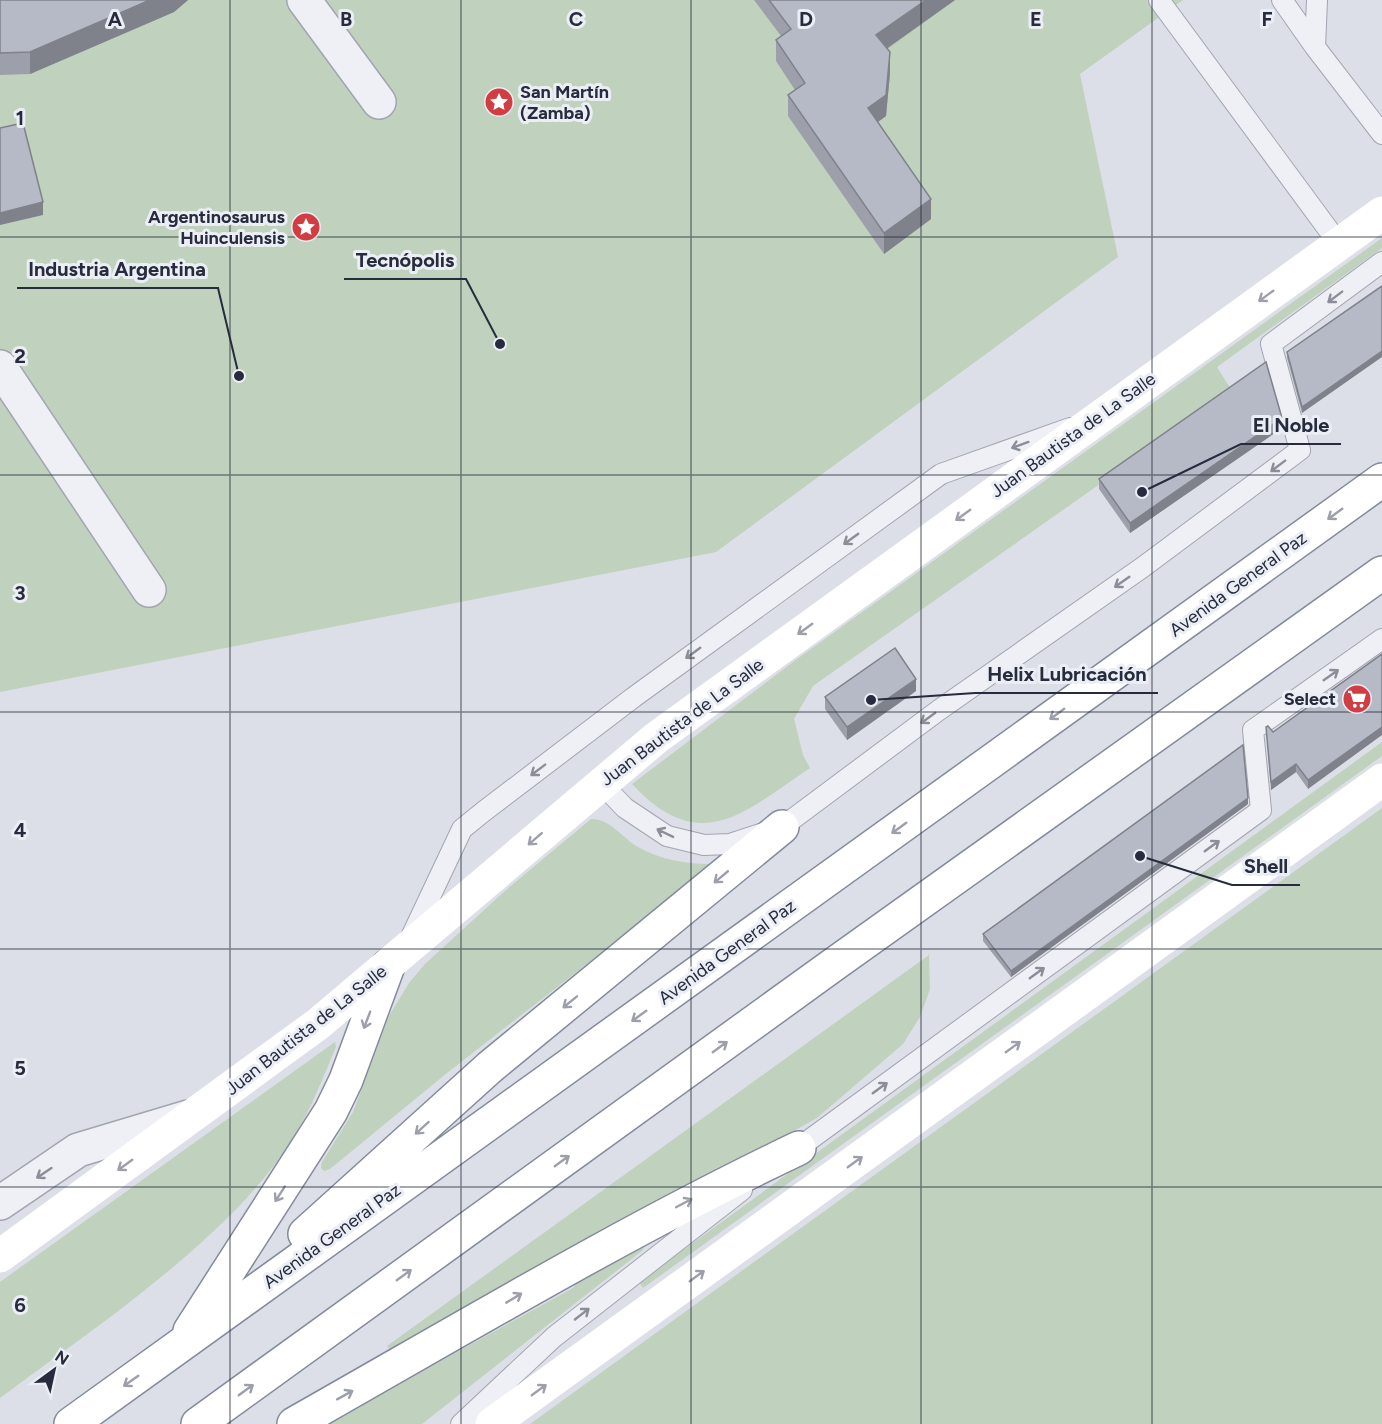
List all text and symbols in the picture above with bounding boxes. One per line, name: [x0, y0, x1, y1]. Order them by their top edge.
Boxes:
text: A: [108, 7, 123, 31]
text: B: [340, 7, 352, 31]
text: C: [569, 7, 583, 31]
text: D: [799, 7, 813, 31]
text: E: [1030, 7, 1042, 31]
text: F: [1261, 7, 1273, 31]
place label: San Martín (Zamba): [520, 81, 609, 124]
place icon: San Martín (Zamba): [483, 86, 515, 118]
text: 1: [16, 106, 24, 130]
place label: Argentinosaurus Huinculensis: [148, 206, 286, 249]
place icon: Argentinosaurus Huinculensis: [290, 211, 322, 243]
callout: Tecnópolis: [344, 241, 466, 279]
text: Tecnópolis: [356, 248, 454, 272]
callout: Industria Argentina: [17, 250, 218, 288]
text: Industria Argentina: [28, 257, 206, 281]
one-way arrow: [1259, 290, 1275, 302]
one-way arrow: [1327, 290, 1343, 303]
text: 2: [14, 344, 26, 368]
street label: Juan Bautista de La Salle: [986, 368, 1160, 502]
callout: El Noble: [1241, 406, 1341, 444]
text: El Noble: [1253, 413, 1329, 437]
one-way arrow: [1011, 441, 1030, 452]
one-way arrow: [1271, 459, 1287, 472]
one-way arrow: [1327, 508, 1343, 520]
one-way arrow: [955, 509, 971, 521]
street label: Avenida General Paz: [1165, 527, 1311, 641]
one-way arrow: [844, 533, 860, 545]
one-way arrow: [1114, 576, 1130, 588]
text: 3: [14, 581, 26, 605]
one-way arrow: [798, 623, 814, 636]
one-way arrow: [686, 647, 702, 659]
street label: Juan Bautista de La Salle: [596, 653, 768, 791]
callout: Helix Lubricación: [975, 655, 1158, 693]
text: Helix Lubricación: [987, 662, 1147, 686]
one-way arrow: [1323, 669, 1339, 681]
supermarket icon: Select: [1341, 683, 1373, 715]
place label: Select: [1284, 688, 1336, 710]
one-way arrow: [1050, 708, 1066, 720]
one-way arrow: [920, 712, 936, 724]
one-way arrow: [530, 764, 546, 777]
text: 4: [14, 818, 27, 842]
one-way arrow: [891, 822, 907, 834]
one-way arrow: [657, 827, 675, 839]
one-way arrow: [528, 832, 544, 846]
one-way arrow: [1203, 840, 1219, 852]
callout: Shell: [1232, 847, 1300, 885]
text: Shell: [1244, 854, 1288, 878]
one-way arrow: [713, 871, 729, 884]
street label: Avenida General Paz: [654, 895, 800, 1009]
street label: Juan Bautista de La Salle: [221, 960, 391, 1100]
one-way arrow: [1029, 967, 1045, 979]
one-way arrow: [562, 995, 578, 1008]
one-way arrow: [631, 1009, 647, 1022]
one-way arrow: [361, 1011, 372, 1029]
one-way arrow: [711, 1040, 727, 1053]
one-way arrow: [1005, 1041, 1021, 1054]
text: 5: [14, 1056, 26, 1080]
one-way arrow: [871, 1082, 887, 1094]
one-way arrow: [415, 1121, 430, 1135]
one-way arrow: [553, 1155, 569, 1167]
one-way arrow: [847, 1155, 863, 1168]
one-way arrow: [118, 1159, 134, 1172]
one-way arrow: [37, 1167, 53, 1179]
street label: Avenida General Paz: [259, 1179, 405, 1293]
one-way arrow: [274, 1185, 286, 1202]
one-way arrow: [675, 1197, 692, 1209]
one-way arrow: [395, 1269, 411, 1282]
one-way arrow: [689, 1269, 705, 1282]
one-way arrow: [505, 1292, 522, 1304]
text: 6: [14, 1293, 26, 1317]
one-way arrow: [574, 1308, 590, 1321]
north arrow: [24, 1340, 84, 1400]
text: N: [52, 1347, 72, 1369]
one-way arrow: [124, 1375, 140, 1387]
one-way arrow: [237, 1384, 253, 1396]
one-way arrow: [530, 1384, 546, 1396]
one-way arrow: [336, 1389, 353, 1401]

